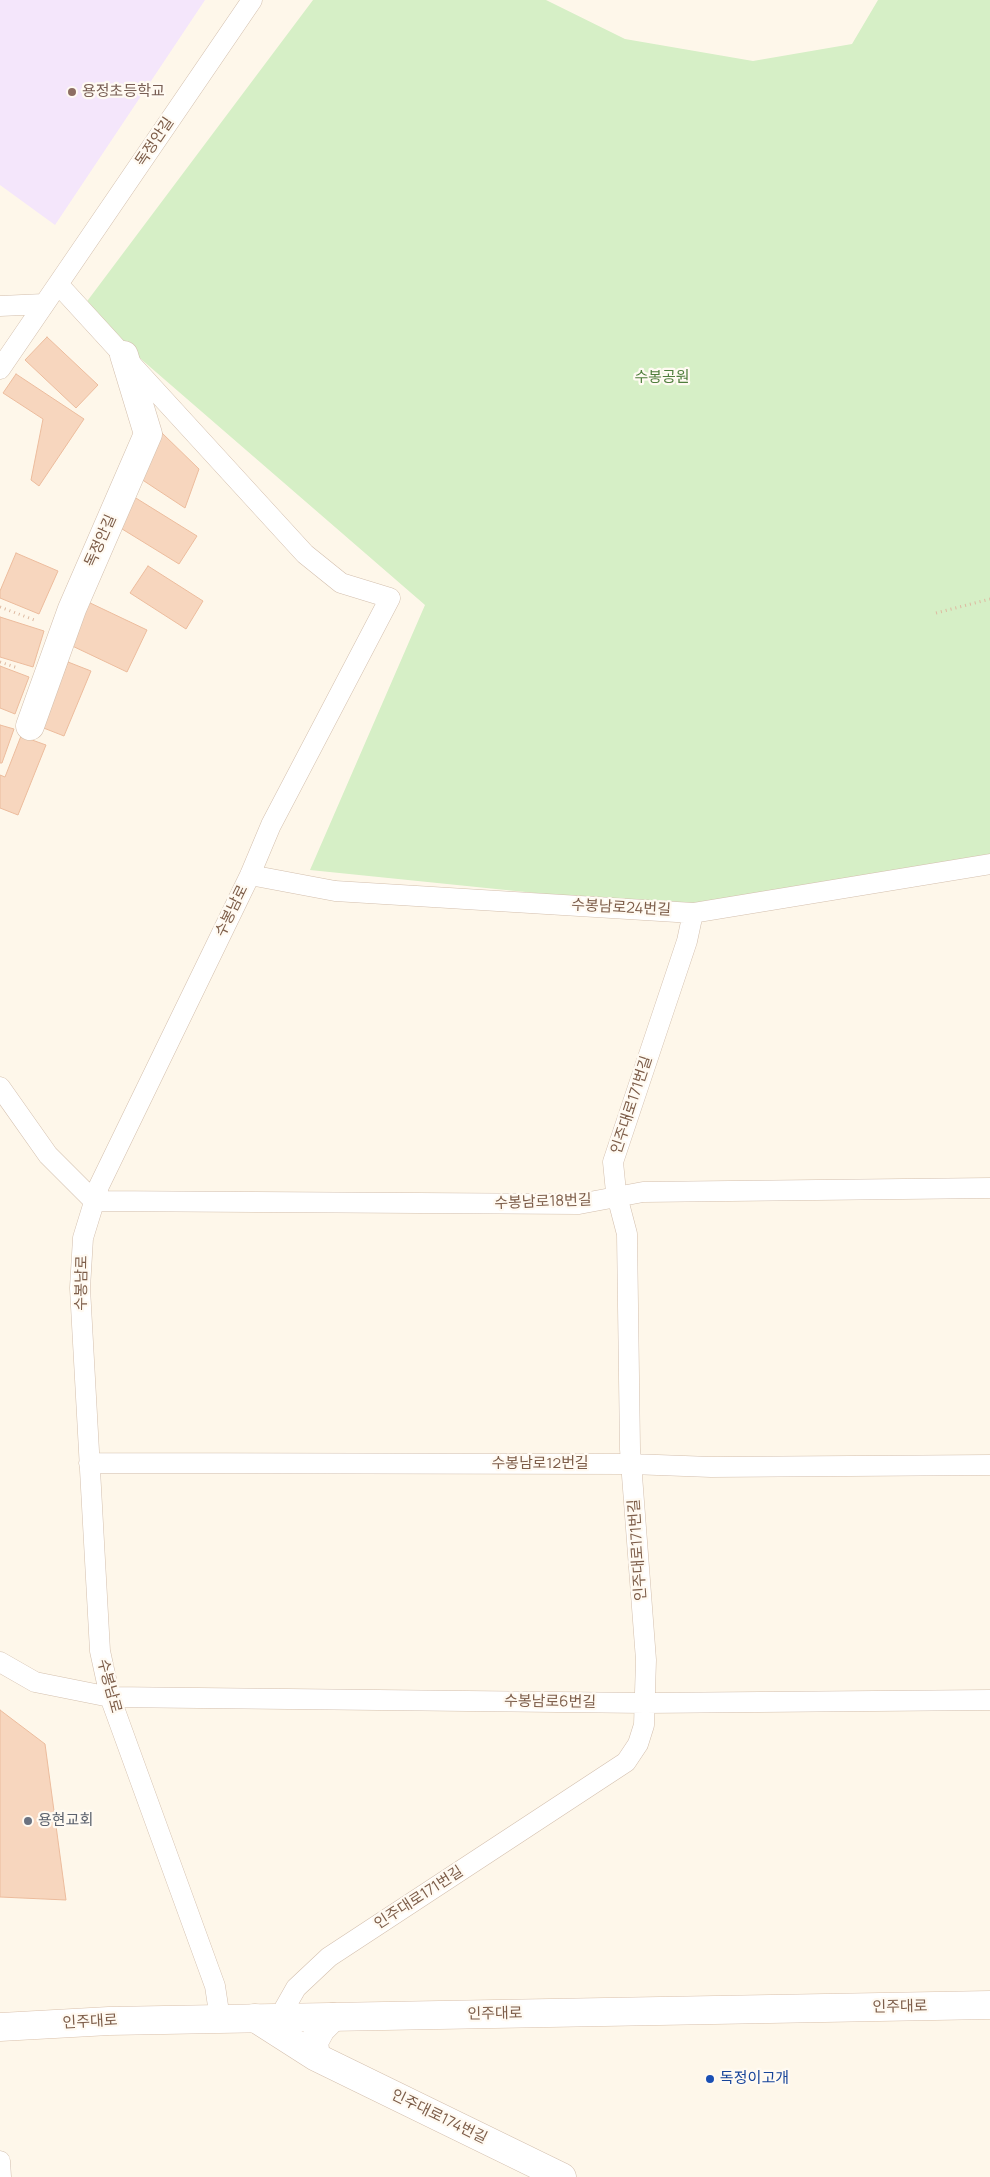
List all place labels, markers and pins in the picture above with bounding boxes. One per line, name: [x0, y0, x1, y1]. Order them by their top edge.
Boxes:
place label: 용정초등학교: [82, 83, 165, 101]
marker: 용정초등학교: [66, 86, 78, 98]
place label: 용현교회: [38, 1812, 93, 1830]
marker: 용현교회: [22, 1815, 34, 1827]
place label: 독정이고개: [720, 2070, 789, 2088]
marker: 독정이고개: [704, 2073, 716, 2085]

